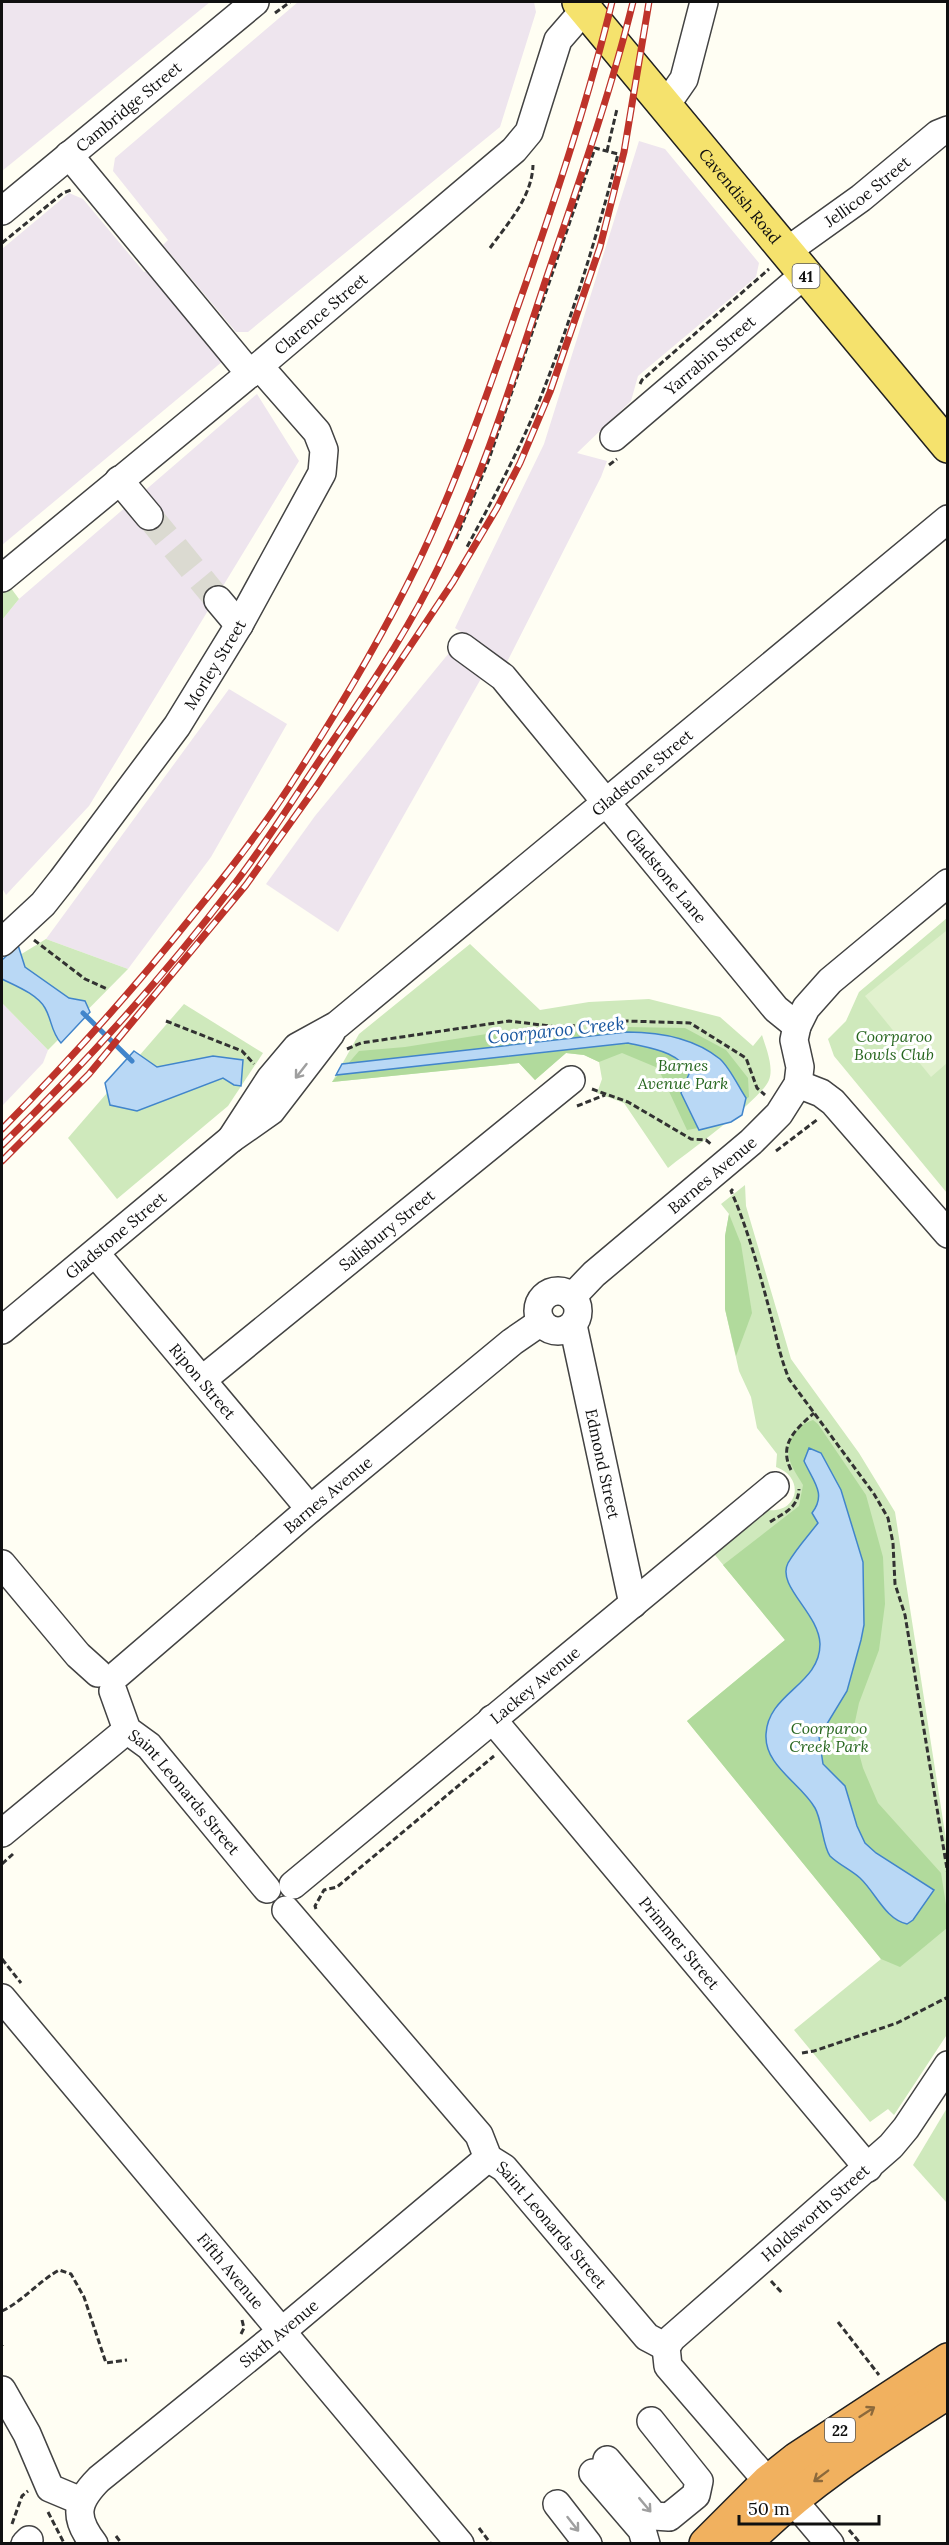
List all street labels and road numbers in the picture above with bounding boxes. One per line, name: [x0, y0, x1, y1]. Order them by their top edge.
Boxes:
street label: Cambridge Street: [71, 57, 186, 156]
street label: Cavendish Road: [695, 144, 786, 248]
street label: Jellicoe Street: [819, 151, 915, 232]
road number: 41: [792, 264, 820, 288]
street label: Clarence Street: [270, 268, 372, 359]
street label: Yarrabin Street: [660, 310, 760, 400]
street label: Morley Street: [180, 615, 250, 713]
street label: Gladstone Street: [587, 724, 697, 820]
street label: Gladstone Lane: [622, 824, 711, 927]
street label: Barnes Avenue: [664, 1132, 761, 1218]
street label: Salisbury Street: [335, 1184, 439, 1275]
street label: Gladstone Street: [61, 1187, 171, 1283]
street label: Ripon Street: [165, 1339, 241, 1424]
street label: Edmond Street: [581, 1407, 625, 1522]
street label: Barnes Avenue: [279, 1452, 376, 1537]
street label: Lackey Avenue: [486, 1642, 584, 1728]
street label: Saint Leonards Street: [125, 1724, 245, 1859]
street label: Primmer Street: [635, 1892, 725, 1994]
street label: Saint Leonards Street: [493, 2156, 612, 2293]
street label: Holdsworth Street: [757, 2159, 874, 2265]
street label: Fifth Avenue: [193, 2229, 269, 2313]
street label: Sixth Avenue: [235, 2295, 323, 2372]
road number: 22: [825, 2418, 855, 2442]

